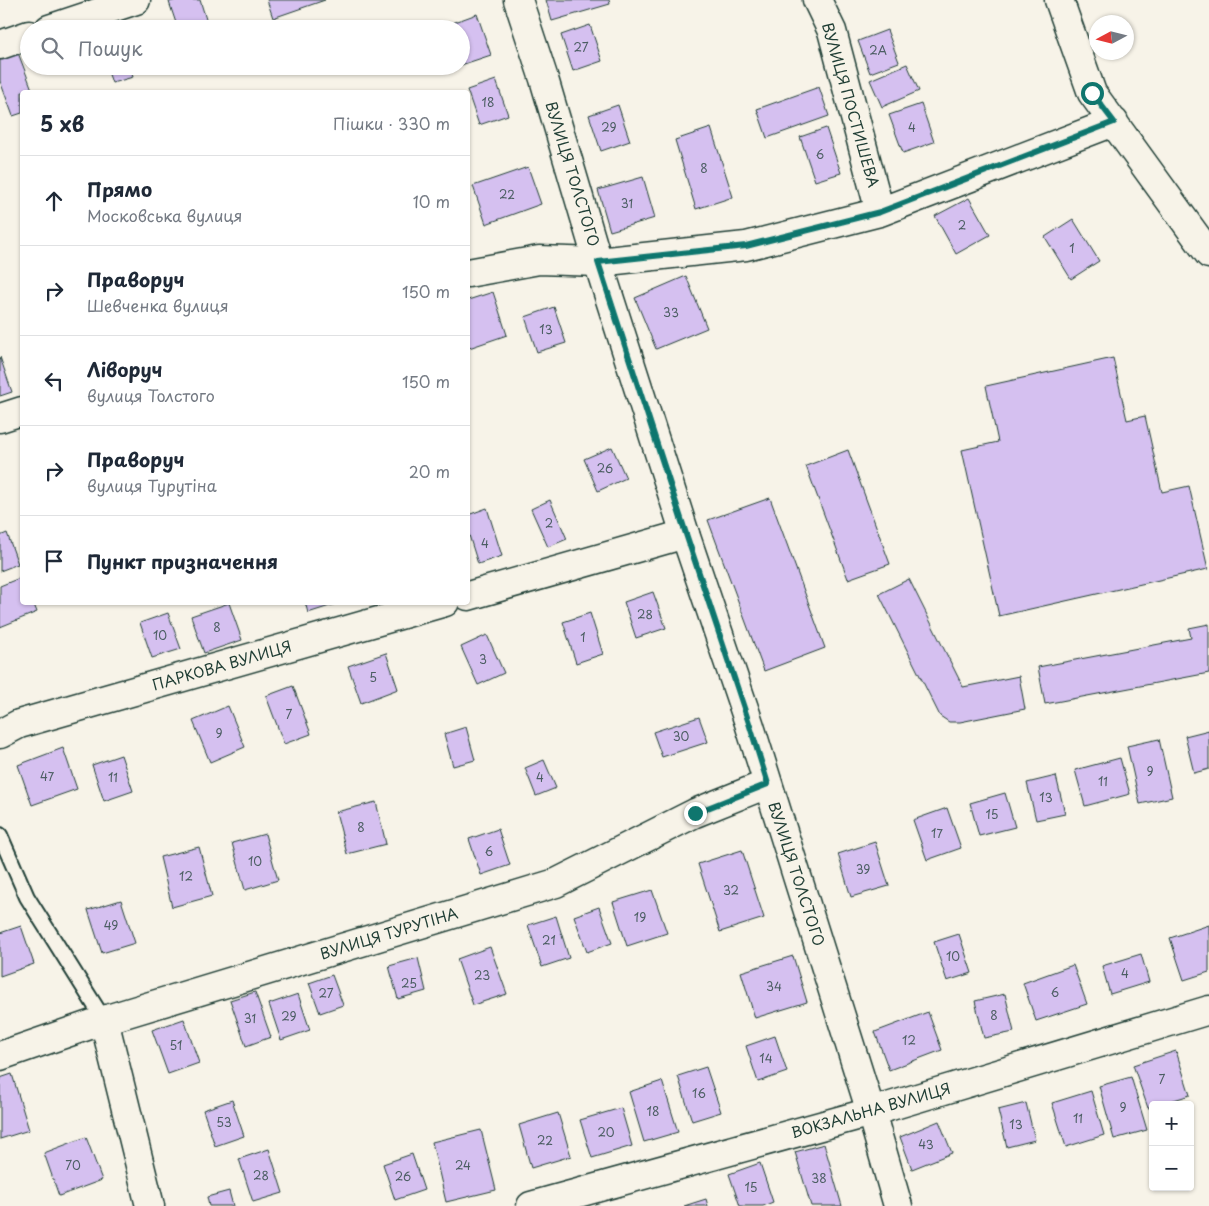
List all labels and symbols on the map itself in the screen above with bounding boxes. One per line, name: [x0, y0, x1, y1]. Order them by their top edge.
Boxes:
north arrow: [1089, 15, 1134, 60]
street label: ВУЛИЦЯ ПОСТИШЕВА: [817, 19, 886, 190]
house number: 27: [574, 38, 589, 56]
house number: 2А: [869, 41, 887, 59]
route start: [1081, 82, 1104, 105]
house number: 18: [482, 93, 494, 111]
street label: ВУЛИЦЯ ТОЛСТОГО: [540, 98, 606, 249]
house number: 29: [601, 118, 617, 136]
house number: 4: [908, 118, 916, 136]
house number: 6: [816, 145, 824, 163]
house number: 8: [700, 159, 708, 177]
house number: 22: [499, 185, 515, 203]
house number: 31: [621, 194, 633, 212]
house number: 2: [958, 216, 966, 234]
house number: 1: [1069, 239, 1075, 257]
house number: 33: [663, 303, 679, 321]
house number: 13: [539, 320, 553, 338]
house number: 26: [597, 459, 613, 477]
house number: 2: [545, 514, 553, 532]
house number: 4: [481, 534, 489, 552]
house number: 28: [637, 605, 653, 623]
house number: 8: [213, 618, 221, 636]
house number: 10: [153, 626, 167, 644]
house number: 1: [580, 628, 586, 646]
street label: ПАРКОВА ВУЛИЦЯ: [149, 634, 294, 695]
house number: 3: [479, 650, 487, 668]
house number: 5: [369, 668, 377, 686]
house number: 7: [286, 705, 293, 723]
house number: 9: [215, 724, 223, 742]
house number: 30: [673, 727, 690, 745]
house number: 9: [1146, 762, 1154, 780]
house number: 47: [40, 767, 55, 785]
house number: 11: [108, 768, 118, 786]
house number: 4: [536, 768, 544, 786]
house number: 11: [1098, 772, 1108, 790]
house number: 13: [1039, 788, 1053, 806]
street label: ВУЛИЦЯ ТОЛСТОГО: [763, 798, 832, 949]
route end: [684, 802, 707, 825]
house number: 15: [985, 805, 999, 823]
house number: 8: [357, 818, 365, 836]
house number: 17: [931, 824, 943, 842]
house number: 6: [485, 842, 493, 860]
house number: 10: [248, 852, 262, 870]
house number: 39: [856, 860, 870, 878]
house number: 12: [179, 867, 193, 885]
house number: 32: [723, 881, 739, 899]
street label: ВУЛИЦЯ ТУРУТІНА: [317, 901, 460, 965]
house number: 19: [634, 908, 646, 926]
house number: 49: [104, 916, 118, 934]
house number: 21: [542, 931, 556, 949]
house number: 10: [946, 947, 960, 965]
house number: 4: [1121, 964, 1129, 982]
house number: 23: [474, 966, 490, 984]
house number: 25: [401, 974, 417, 992]
house number: 34: [766, 977, 782, 995]
house number: 6: [1051, 983, 1059, 1001]
house number: 27: [319, 984, 334, 1002]
house number: 8: [990, 1006, 998, 1024]
house number: 29: [281, 1007, 297, 1025]
house number: 31: [244, 1009, 256, 1027]
house number: 12: [902, 1031, 916, 1049]
house number: 51: [170, 1036, 182, 1054]
house number: 14: [759, 1049, 773, 1067]
house number: 7: [1159, 1070, 1166, 1088]
street label: ВОКЗАЛЬНА ВУЛИЦЯ: [788, 1076, 953, 1143]
house number: 16: [692, 1084, 706, 1102]
house number: 9: [1119, 1098, 1127, 1116]
house number: 18: [647, 1102, 659, 1120]
house number: 11: [1073, 1109, 1083, 1127]
house number: 53: [216, 1113, 232, 1131]
house number: 13: [1009, 1115, 1023, 1133]
house number: 20: [597, 1123, 615, 1141]
house number: 22: [537, 1131, 553, 1149]
house number: 43: [918, 1135, 934, 1153]
house number: 70: [65, 1156, 81, 1174]
house number: 24: [455, 1156, 471, 1174]
house number: 28: [253, 1166, 269, 1184]
house number: 26: [395, 1167, 411, 1185]
house number: 38: [811, 1169, 827, 1187]
house number: 15: [744, 1178, 758, 1196]

